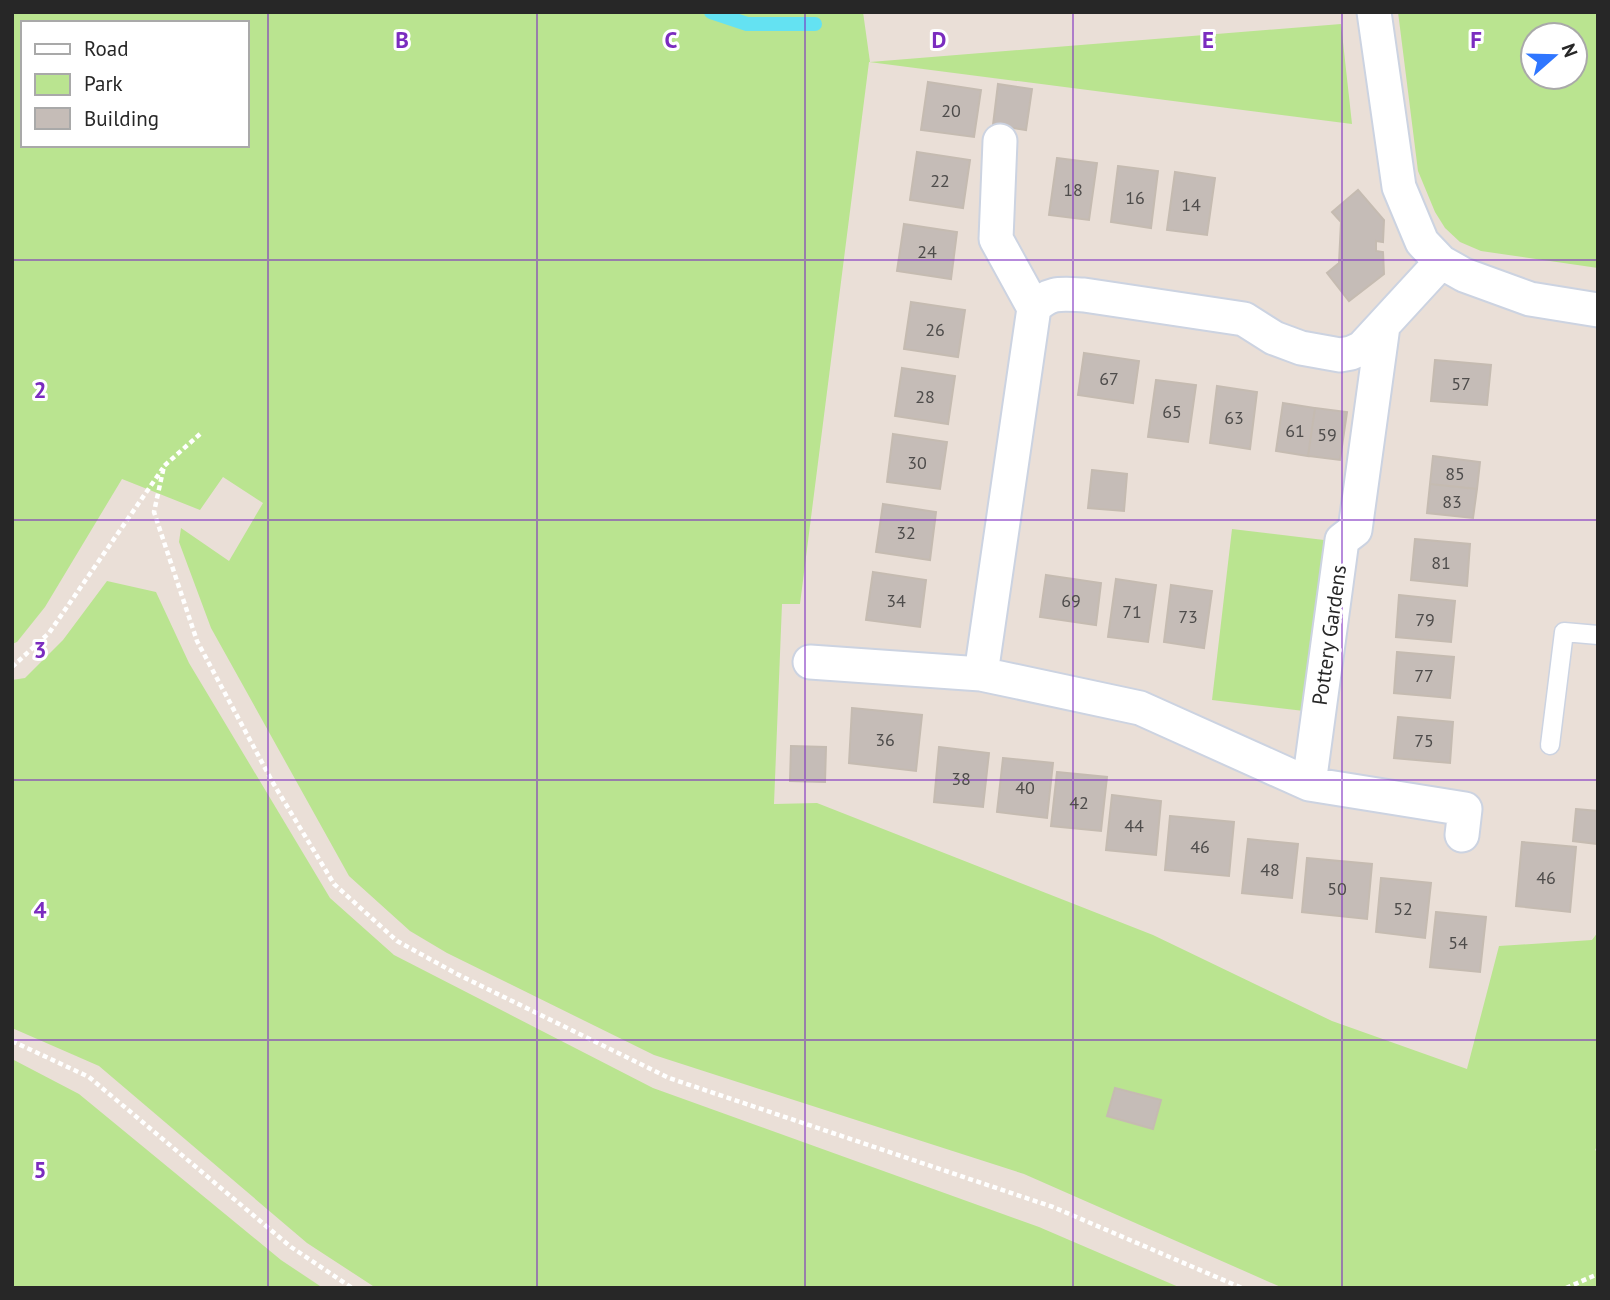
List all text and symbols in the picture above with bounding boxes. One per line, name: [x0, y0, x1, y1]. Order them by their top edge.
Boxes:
legend: [21, 21, 248, 147]
north arrow: [1519, 21, 1589, 91]
text: B: [395, 25, 409, 54]
text: C: [665, 25, 678, 54]
text: D: [932, 25, 946, 54]
text: E: [1202, 25, 1214, 54]
text: F: [1470, 25, 1482, 54]
text: Road: [84, 35, 128, 62]
text: N: [1557, 40, 1583, 60]
text: Park: [84, 70, 123, 97]
house number: 20: [941, 99, 961, 122]
text: Building: [84, 105, 159, 132]
house number: 22: [930, 169, 950, 192]
house number: 18: [1063, 178, 1083, 201]
house number: 16: [1125, 186, 1145, 209]
house number: 14: [1181, 193, 1201, 216]
house number: 24: [917, 240, 937, 263]
house number: 26: [925, 318, 945, 341]
house number: 67: [1099, 367, 1119, 390]
house number: 57: [1451, 372, 1471, 395]
text: 2: [33, 375, 47, 404]
house number: 28: [915, 385, 935, 408]
house number: 65: [1162, 400, 1182, 423]
house number: 63: [1224, 406, 1244, 429]
house number: 61: [1285, 419, 1305, 442]
house number: 59: [1317, 423, 1337, 446]
house number: 30: [907, 451, 927, 474]
house number: 85: [1445, 462, 1465, 485]
house number: 83: [1442, 490, 1462, 513]
house number: 32: [896, 521, 916, 544]
house number: 81: [1431, 551, 1451, 574]
street label: Pottery Gardens: [1306, 563, 1352, 707]
house number: 34: [886, 589, 906, 612]
house number: 69: [1061, 589, 1081, 612]
house number: 71: [1122, 600, 1142, 623]
house number: 73: [1178, 605, 1198, 628]
house number: 79: [1415, 608, 1435, 631]
text: 3: [33, 635, 47, 664]
house number: 77: [1414, 664, 1434, 687]
house number: 36: [875, 728, 895, 751]
house number: 75: [1414, 729, 1434, 752]
house number: 38: [951, 767, 971, 790]
house number: 40: [1015, 776, 1035, 799]
house number: 42: [1069, 791, 1089, 814]
house number: 44: [1124, 814, 1144, 837]
house number: 46: [1190, 835, 1210, 858]
house number: 48: [1260, 858, 1280, 881]
house number: 46: [1536, 866, 1556, 889]
house number: 50: [1327, 877, 1347, 900]
text: 4: [33, 895, 47, 924]
house number: 52: [1393, 897, 1413, 920]
house number: 54: [1448, 931, 1468, 954]
text: 5: [33, 1155, 47, 1184]

